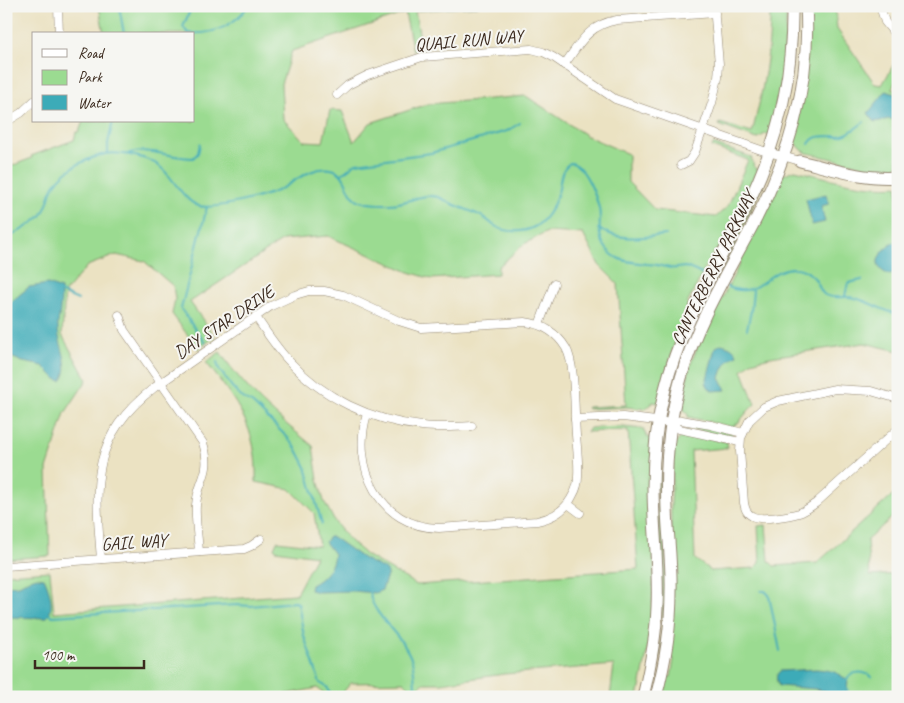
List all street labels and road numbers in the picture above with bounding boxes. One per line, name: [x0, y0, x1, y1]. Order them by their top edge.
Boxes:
street label: QUAIL RUN WAY: [414, 24, 527, 56]
street label: CANTERBERRY PARKWAY: [666, 184, 762, 349]
street label: DAY STAR DRIVE: [170, 279, 280, 363]
street label: GAIL WAY: [101, 528, 171, 555]

